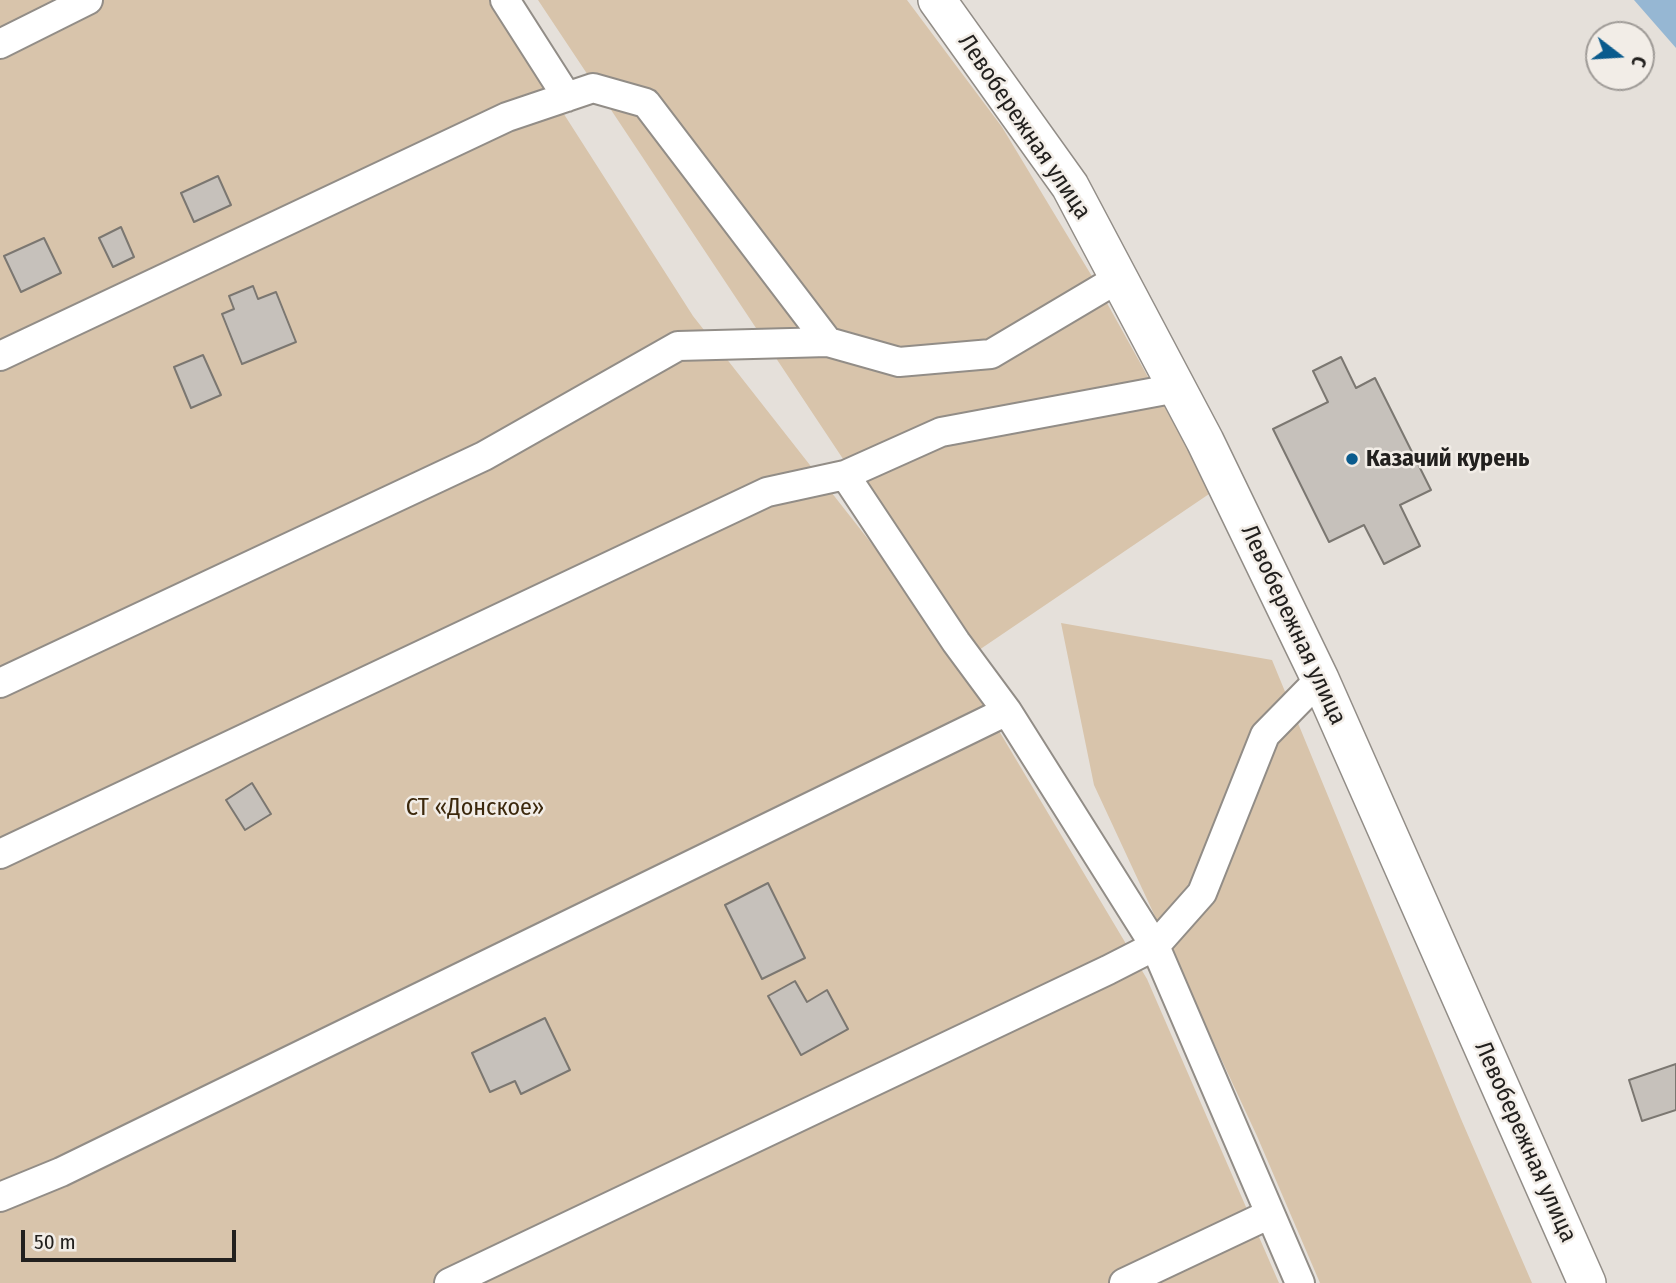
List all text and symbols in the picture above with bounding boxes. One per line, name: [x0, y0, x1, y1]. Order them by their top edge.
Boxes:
north arrow: [1585, 21, 1655, 91]
street label: Левобережная улица: [951, 29, 1097, 225]
text: С: [1626, 54, 1651, 70]
place label: Казачий курень: [1366, 445, 1529, 473]
marker: Казачий курень: [1344, 451, 1360, 467]
street label: Левобережная улица: [1234, 521, 1352, 729]
park label: СТ «Донское»: [406, 794, 544, 822]
street label: Левобережная улица: [1468, 1037, 1582, 1247]
scale bar: [24, 1216, 240, 1260]
text: 50 m: [34, 1229, 76, 1255]

